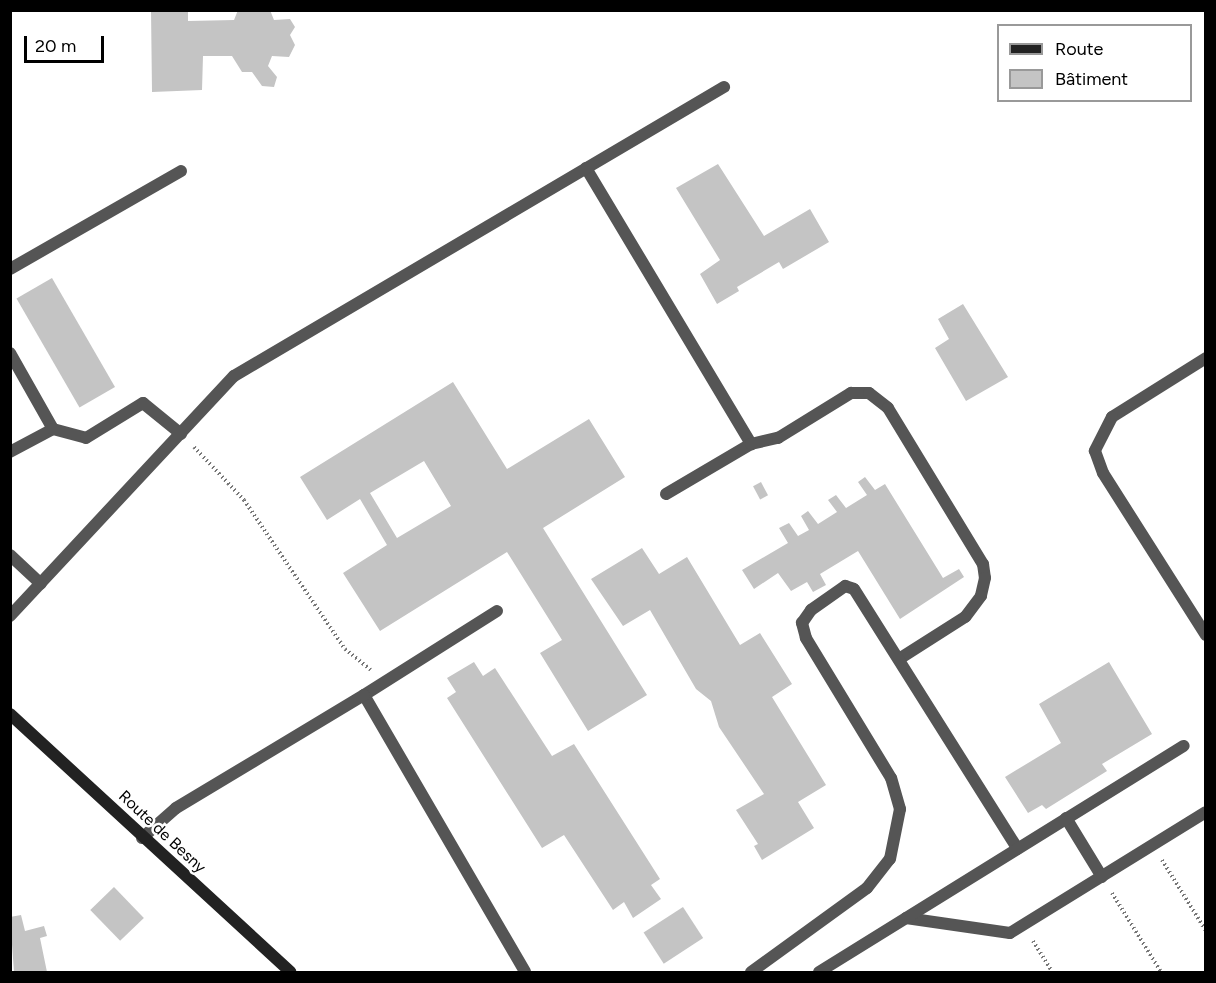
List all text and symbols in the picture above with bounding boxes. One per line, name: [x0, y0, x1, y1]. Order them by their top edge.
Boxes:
scale bar: [27, 24, 106, 62]
legend: [997, 24, 1192, 102]
text: 20 m: [35, 35, 76, 57]
text: Route: [1055, 38, 1103, 60]
text: Bâtiment: [1055, 68, 1128, 90]
street label: Route de Besny: [114, 787, 210, 877]

